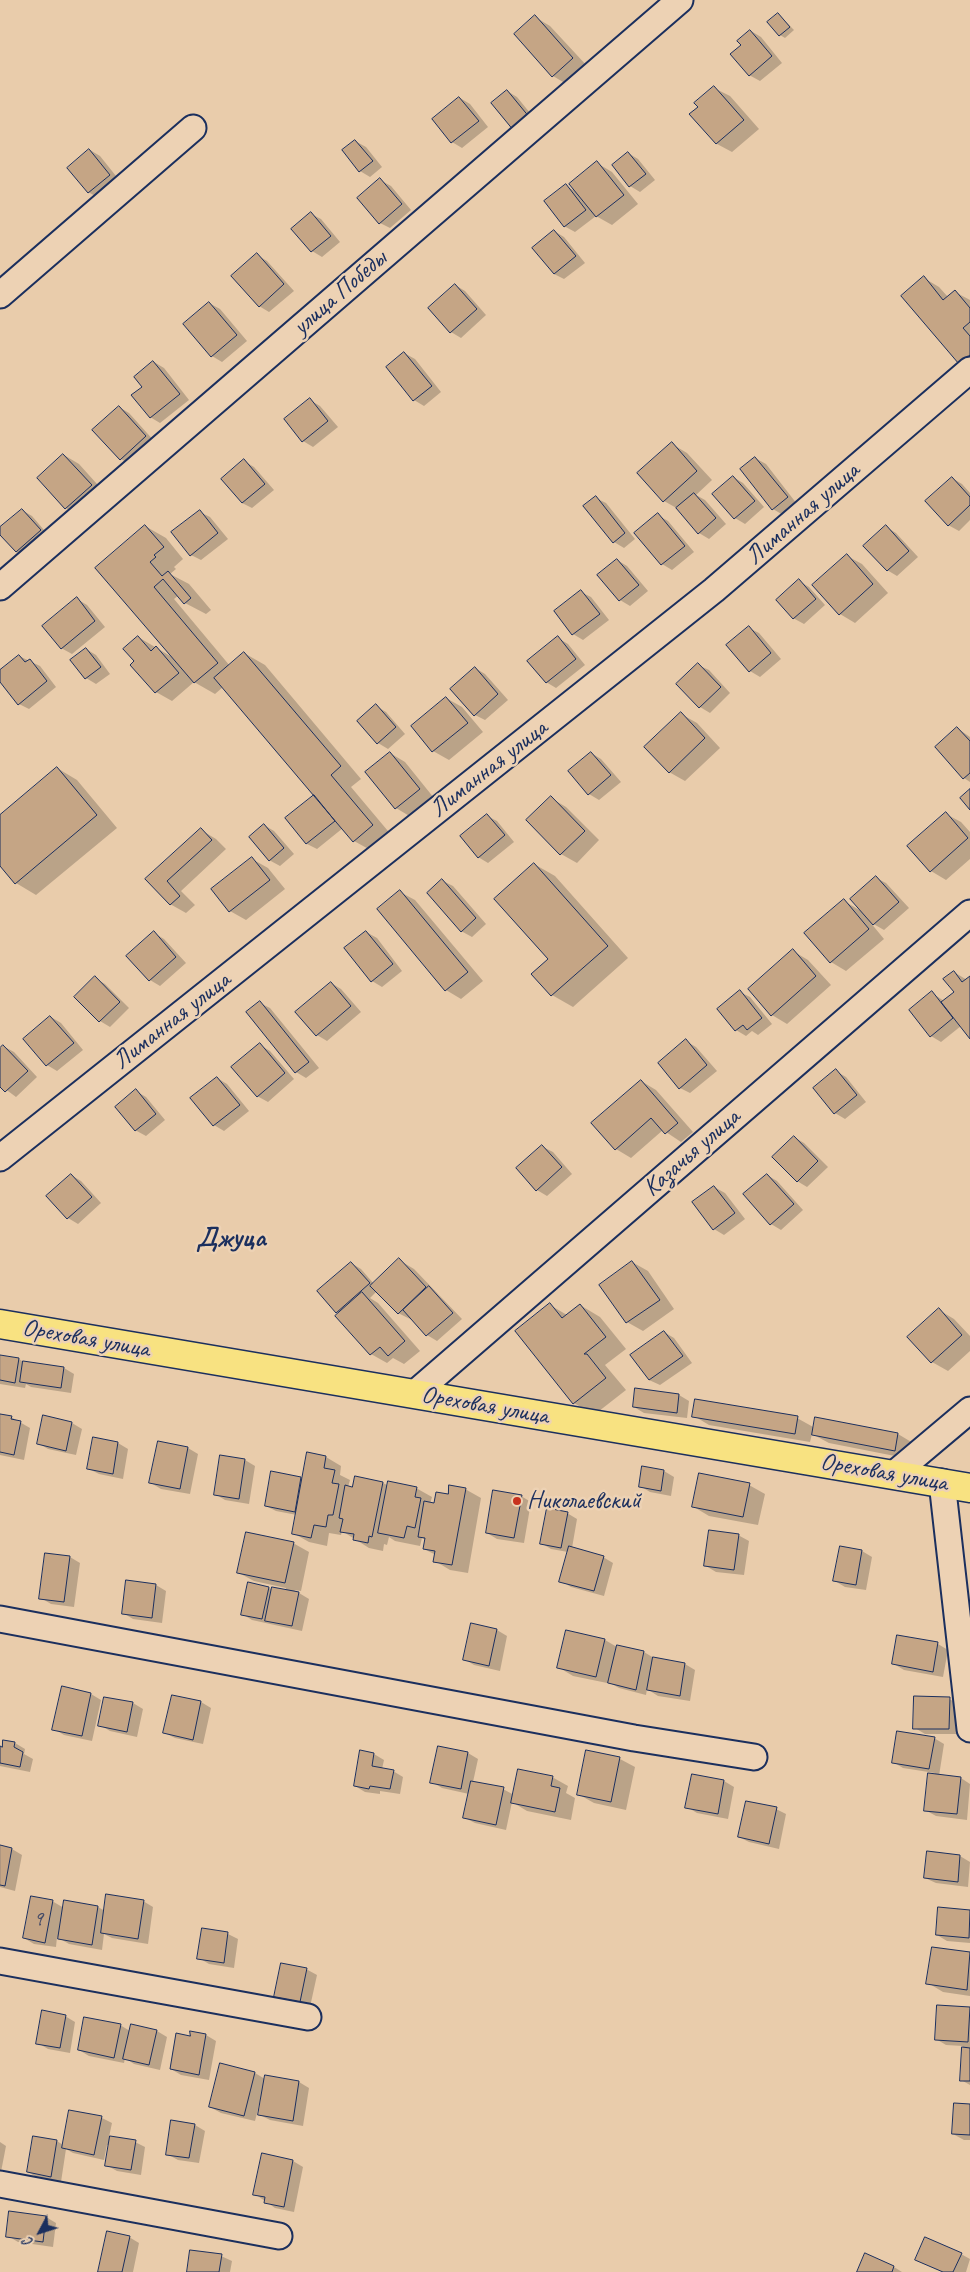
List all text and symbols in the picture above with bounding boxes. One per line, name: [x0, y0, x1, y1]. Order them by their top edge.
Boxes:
street label: улица Победы: [287, 244, 393, 342]
street label: Лиманная улица: [740, 456, 866, 572]
street label: Лиманная улица: [424, 714, 554, 824]
street label: Лиманная улица: [107, 966, 237, 1076]
street label: Казачья улица: [637, 1103, 747, 1203]
district label: Джуца: [196, 1222, 266, 1256]
street label: Ореховая улица: [20, 1313, 152, 1365]
street label: Ореховая улица: [419, 1380, 551, 1432]
street label: Ореховая улица: [818, 1447, 950, 1499]
place label: Николаевский: [527, 1486, 641, 1516]
marker: Николаевский: [511, 1495, 523, 1507]
house number: 9: [33, 1906, 43, 1932]
north arrow: [15, 2207, 65, 2257]
text: С: [19, 2234, 37, 2250]

